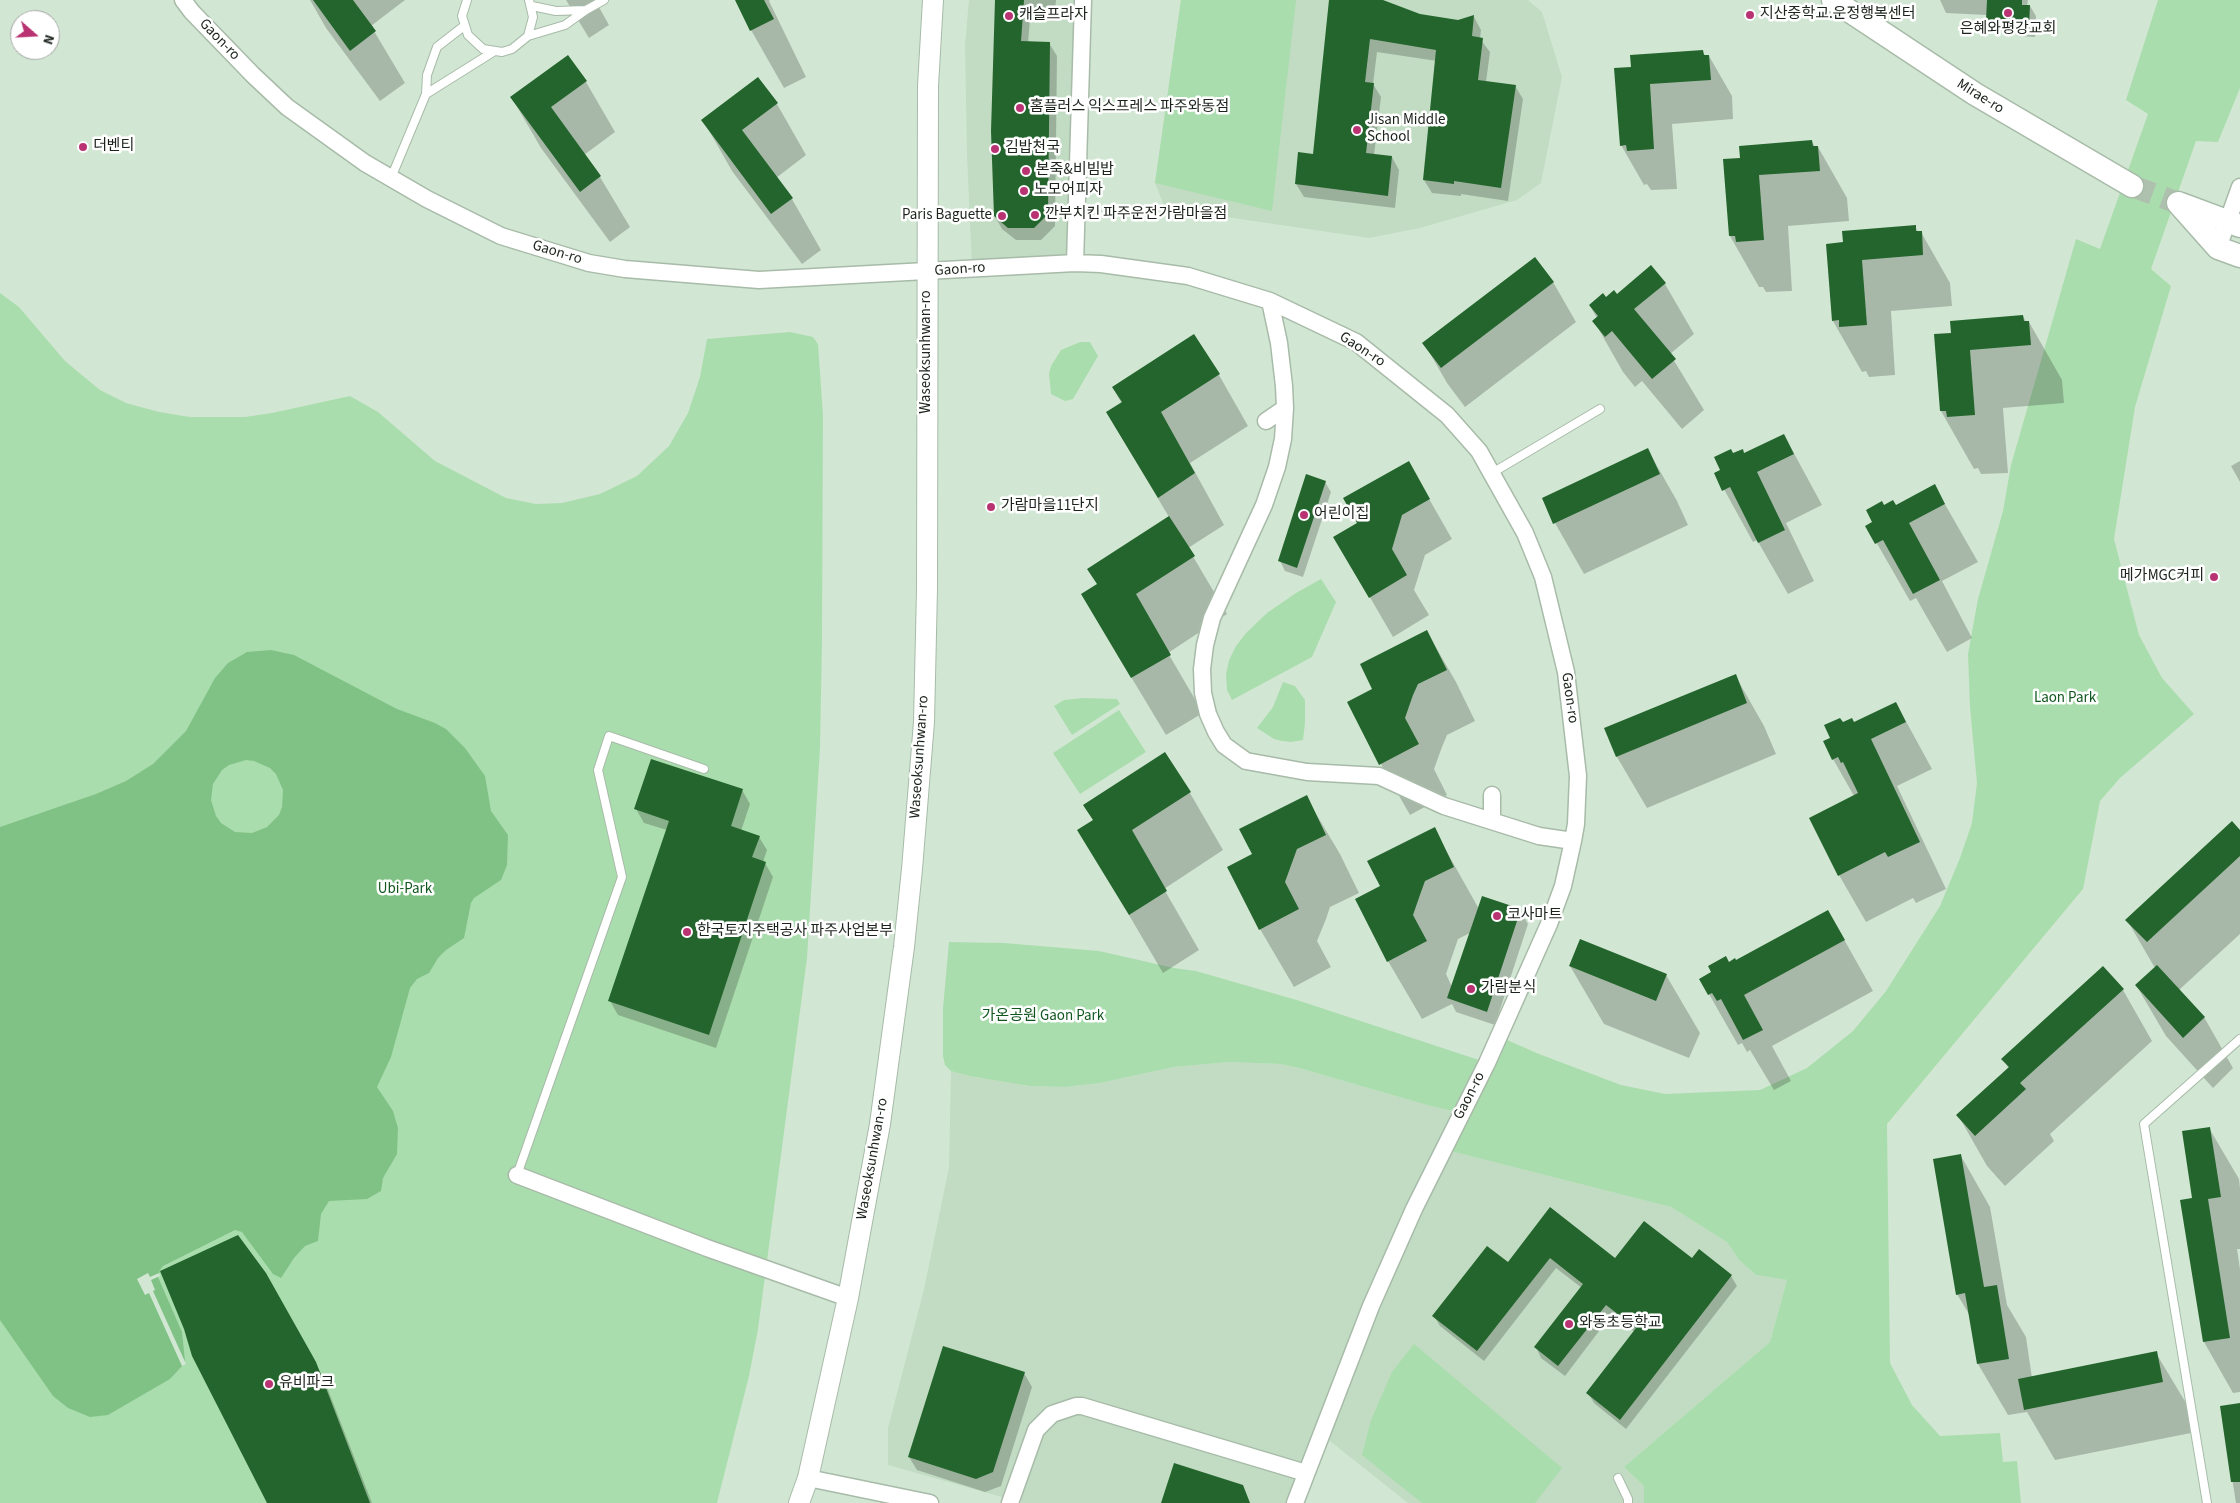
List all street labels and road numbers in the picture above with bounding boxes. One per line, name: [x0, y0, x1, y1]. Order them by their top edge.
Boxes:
street label: Gaon-ro: [195, 15, 243, 65]
street label: Mirae-ro: [1953, 75, 2007, 119]
street label: Gaon-ro: [530, 237, 584, 269]
street label: Gaon-ro: [934, 259, 986, 281]
street label: Waseoksunhwan-ro: [918, 290, 936, 414]
street label: Gaon-ro: [1336, 329, 1388, 371]
street label: Gaon-ro: [1557, 671, 1581, 725]
street label: Waseoksunhwan-ro: [907, 695, 933, 819]
street label: Gaon-ro: [1450, 1069, 1490, 1123]
street label: Waseoksunhwan-ro: [853, 1097, 893, 1221]

